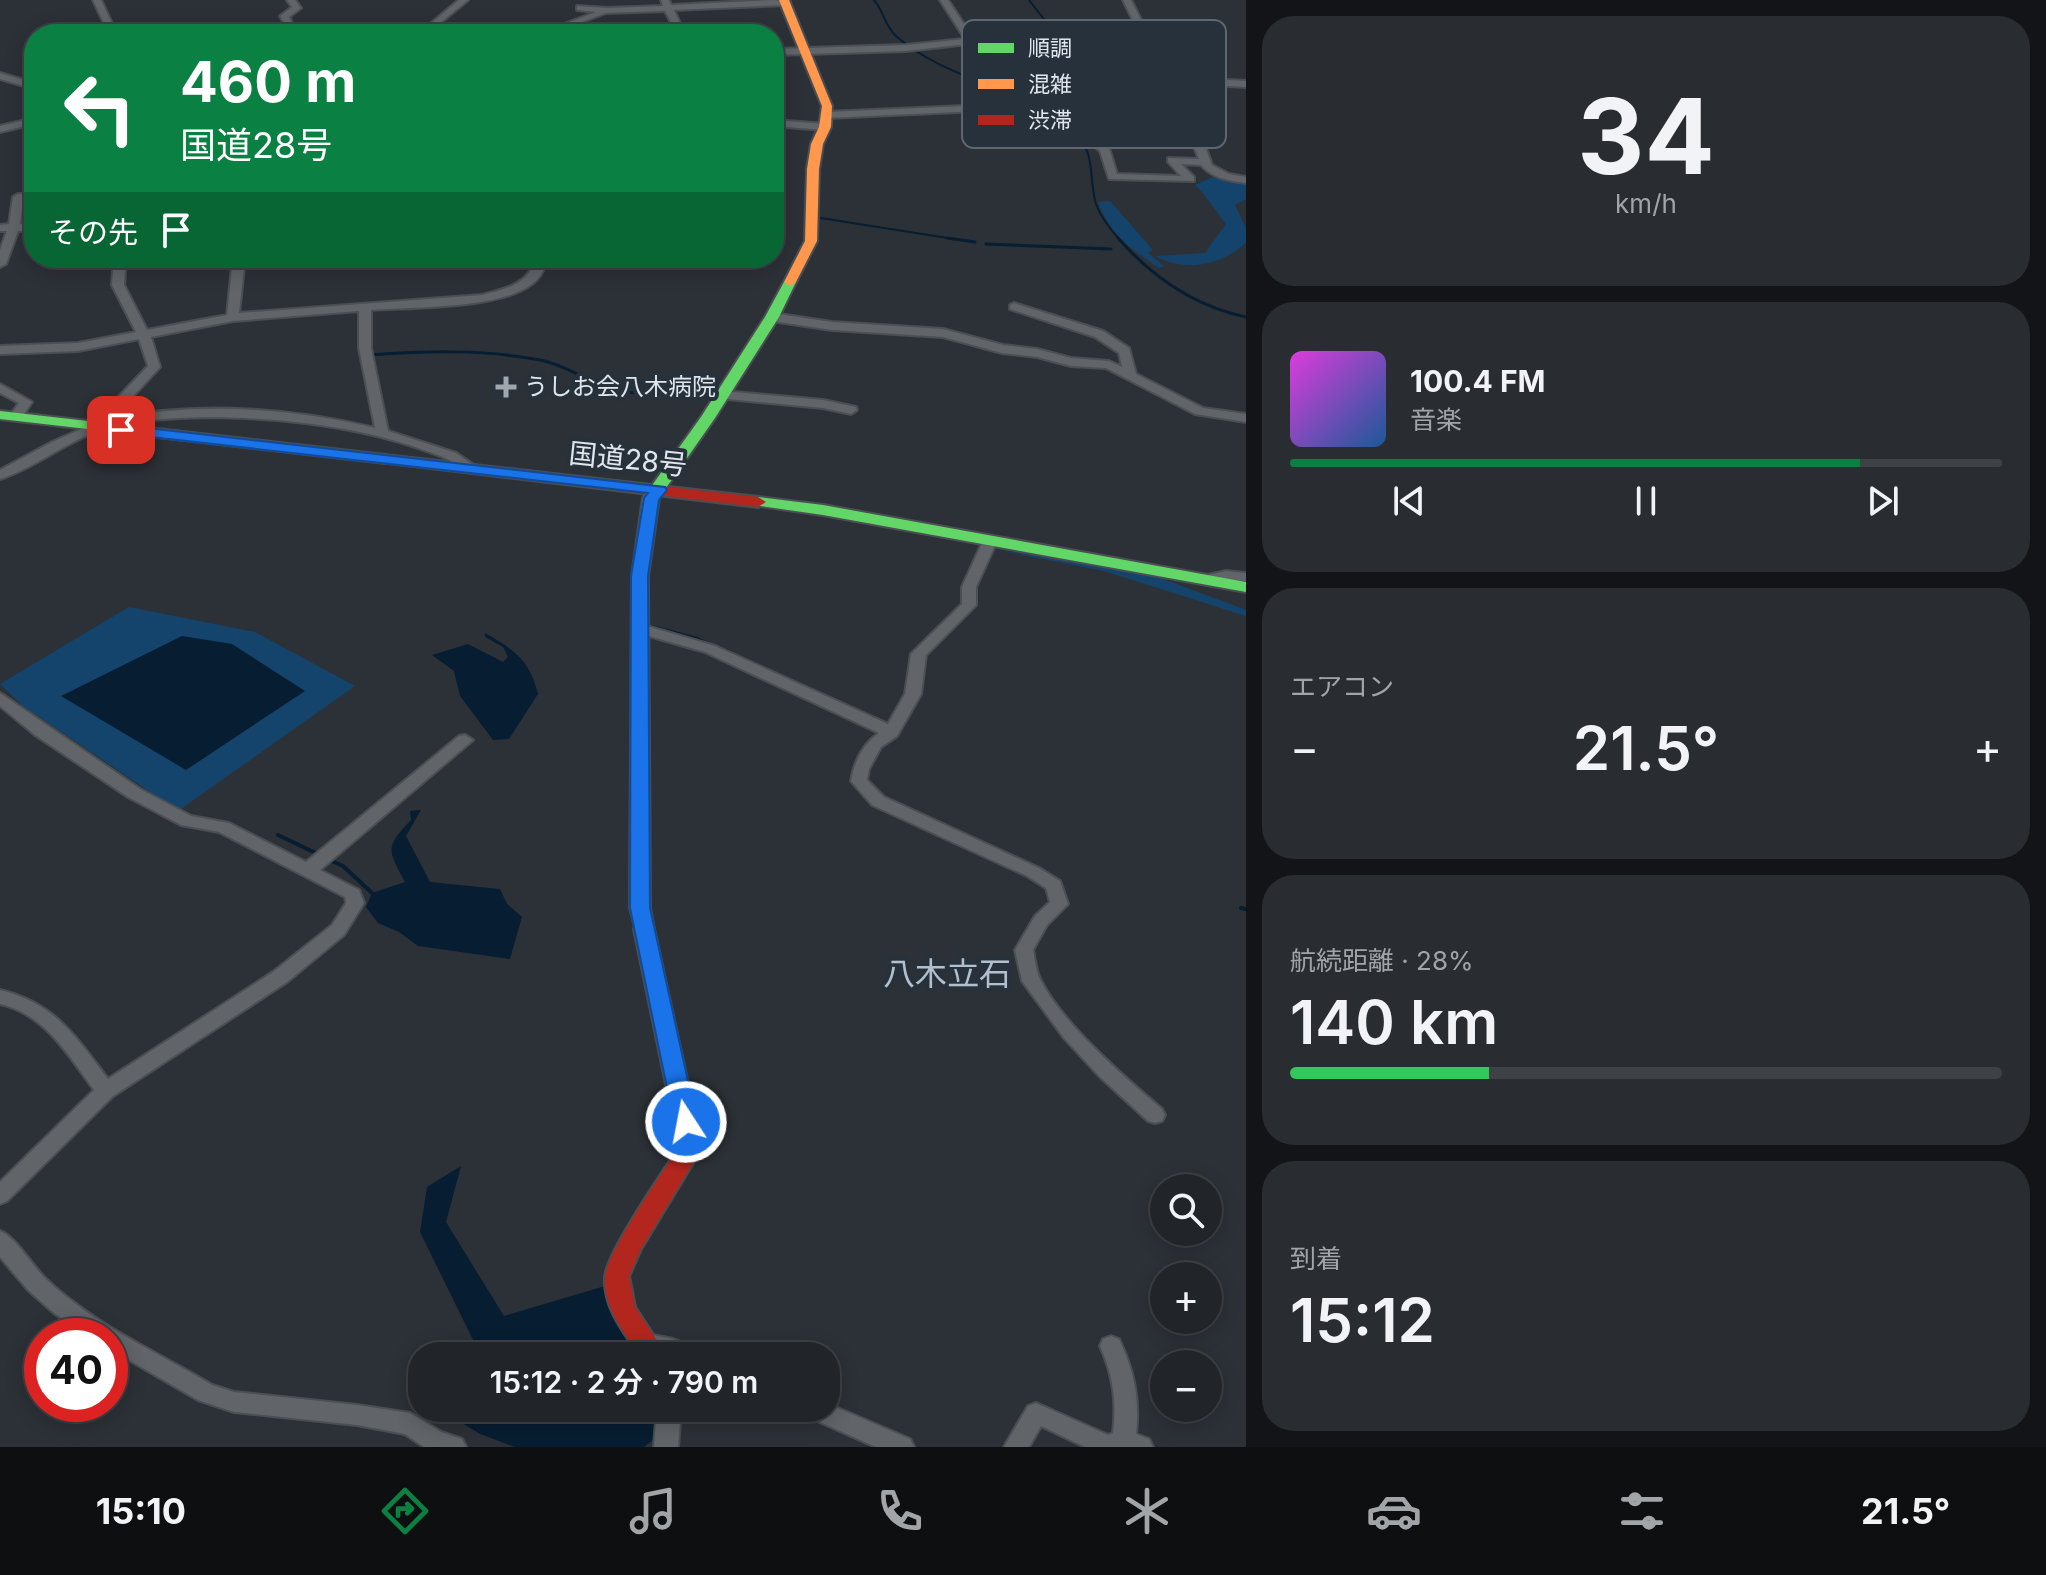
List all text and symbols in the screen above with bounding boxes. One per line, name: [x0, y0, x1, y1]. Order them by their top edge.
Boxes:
legend: [962, 20, 1226, 148]
text: 順調: [1028, 35, 1072, 61]
text: 460 m: [180, 48, 356, 116]
icon: left: [48, 56, 152, 160]
text: 混雑: [1028, 71, 1072, 97]
text: 34: [1577, 73, 1715, 199]
text: 渋滞: [1028, 107, 1072, 133]
text: 国道28号: [180, 123, 332, 167]
text: km/h: [1615, 188, 1677, 219]
icon: arrive: [154, 208, 198, 252]
text: その先: [48, 214, 138, 250]
text: 100.4 FM: [1410, 363, 1545, 399]
place label: うしお会八木病院: [524, 372, 716, 401]
marker: うしお会八木病院: [495, 376, 517, 398]
pin: [87, 396, 155, 464]
text: 音楽: [1410, 404, 1462, 435]
icon: arrive: [99, 408, 143, 452]
street label: 国道28号: [567, 436, 689, 482]
icon: previous: [1387, 479, 1431, 523]
icon: pause: [1624, 479, 1668, 523]
icon: next: [1861, 479, 1905, 523]
text: エアコン: [1290, 671, 1394, 702]
text: 21.5°: [1573, 712, 1719, 784]
text: −: [1290, 721, 1319, 775]
text: +: [1973, 721, 2002, 775]
text: 航続距離 · 28%: [1290, 945, 1474, 976]
district label: 八木立石: [883, 954, 1011, 993]
text: 140 km: [1290, 986, 1498, 1058]
position arrow: [644, 1080, 728, 1164]
map controls: [1150, 1174, 1222, 1422]
button: search: [1150, 1174, 1222, 1246]
text: 到着: [1290, 1243, 1342, 1274]
button: +: [1150, 1262, 1222, 1334]
text: 15:12: [1290, 1284, 1435, 1356]
speed limit sign: 40: [24, 1318, 128, 1422]
button: −: [1150, 1350, 1222, 1422]
text: 15:12 · 2 分 · 790 m: [490, 1364, 758, 1400]
icon: directions: [377, 1483, 433, 1539]
icon: music: [625, 1483, 681, 1539]
icon: phone: [872, 1483, 928, 1539]
icon: climate: [1119, 1483, 1175, 1539]
icon: car: [1366, 1483, 1422, 1539]
icon: filters: [1614, 1483, 1670, 1539]
text: 15:10: [96, 1489, 186, 1533]
text: 21.5°: [1861, 1489, 1950, 1533]

